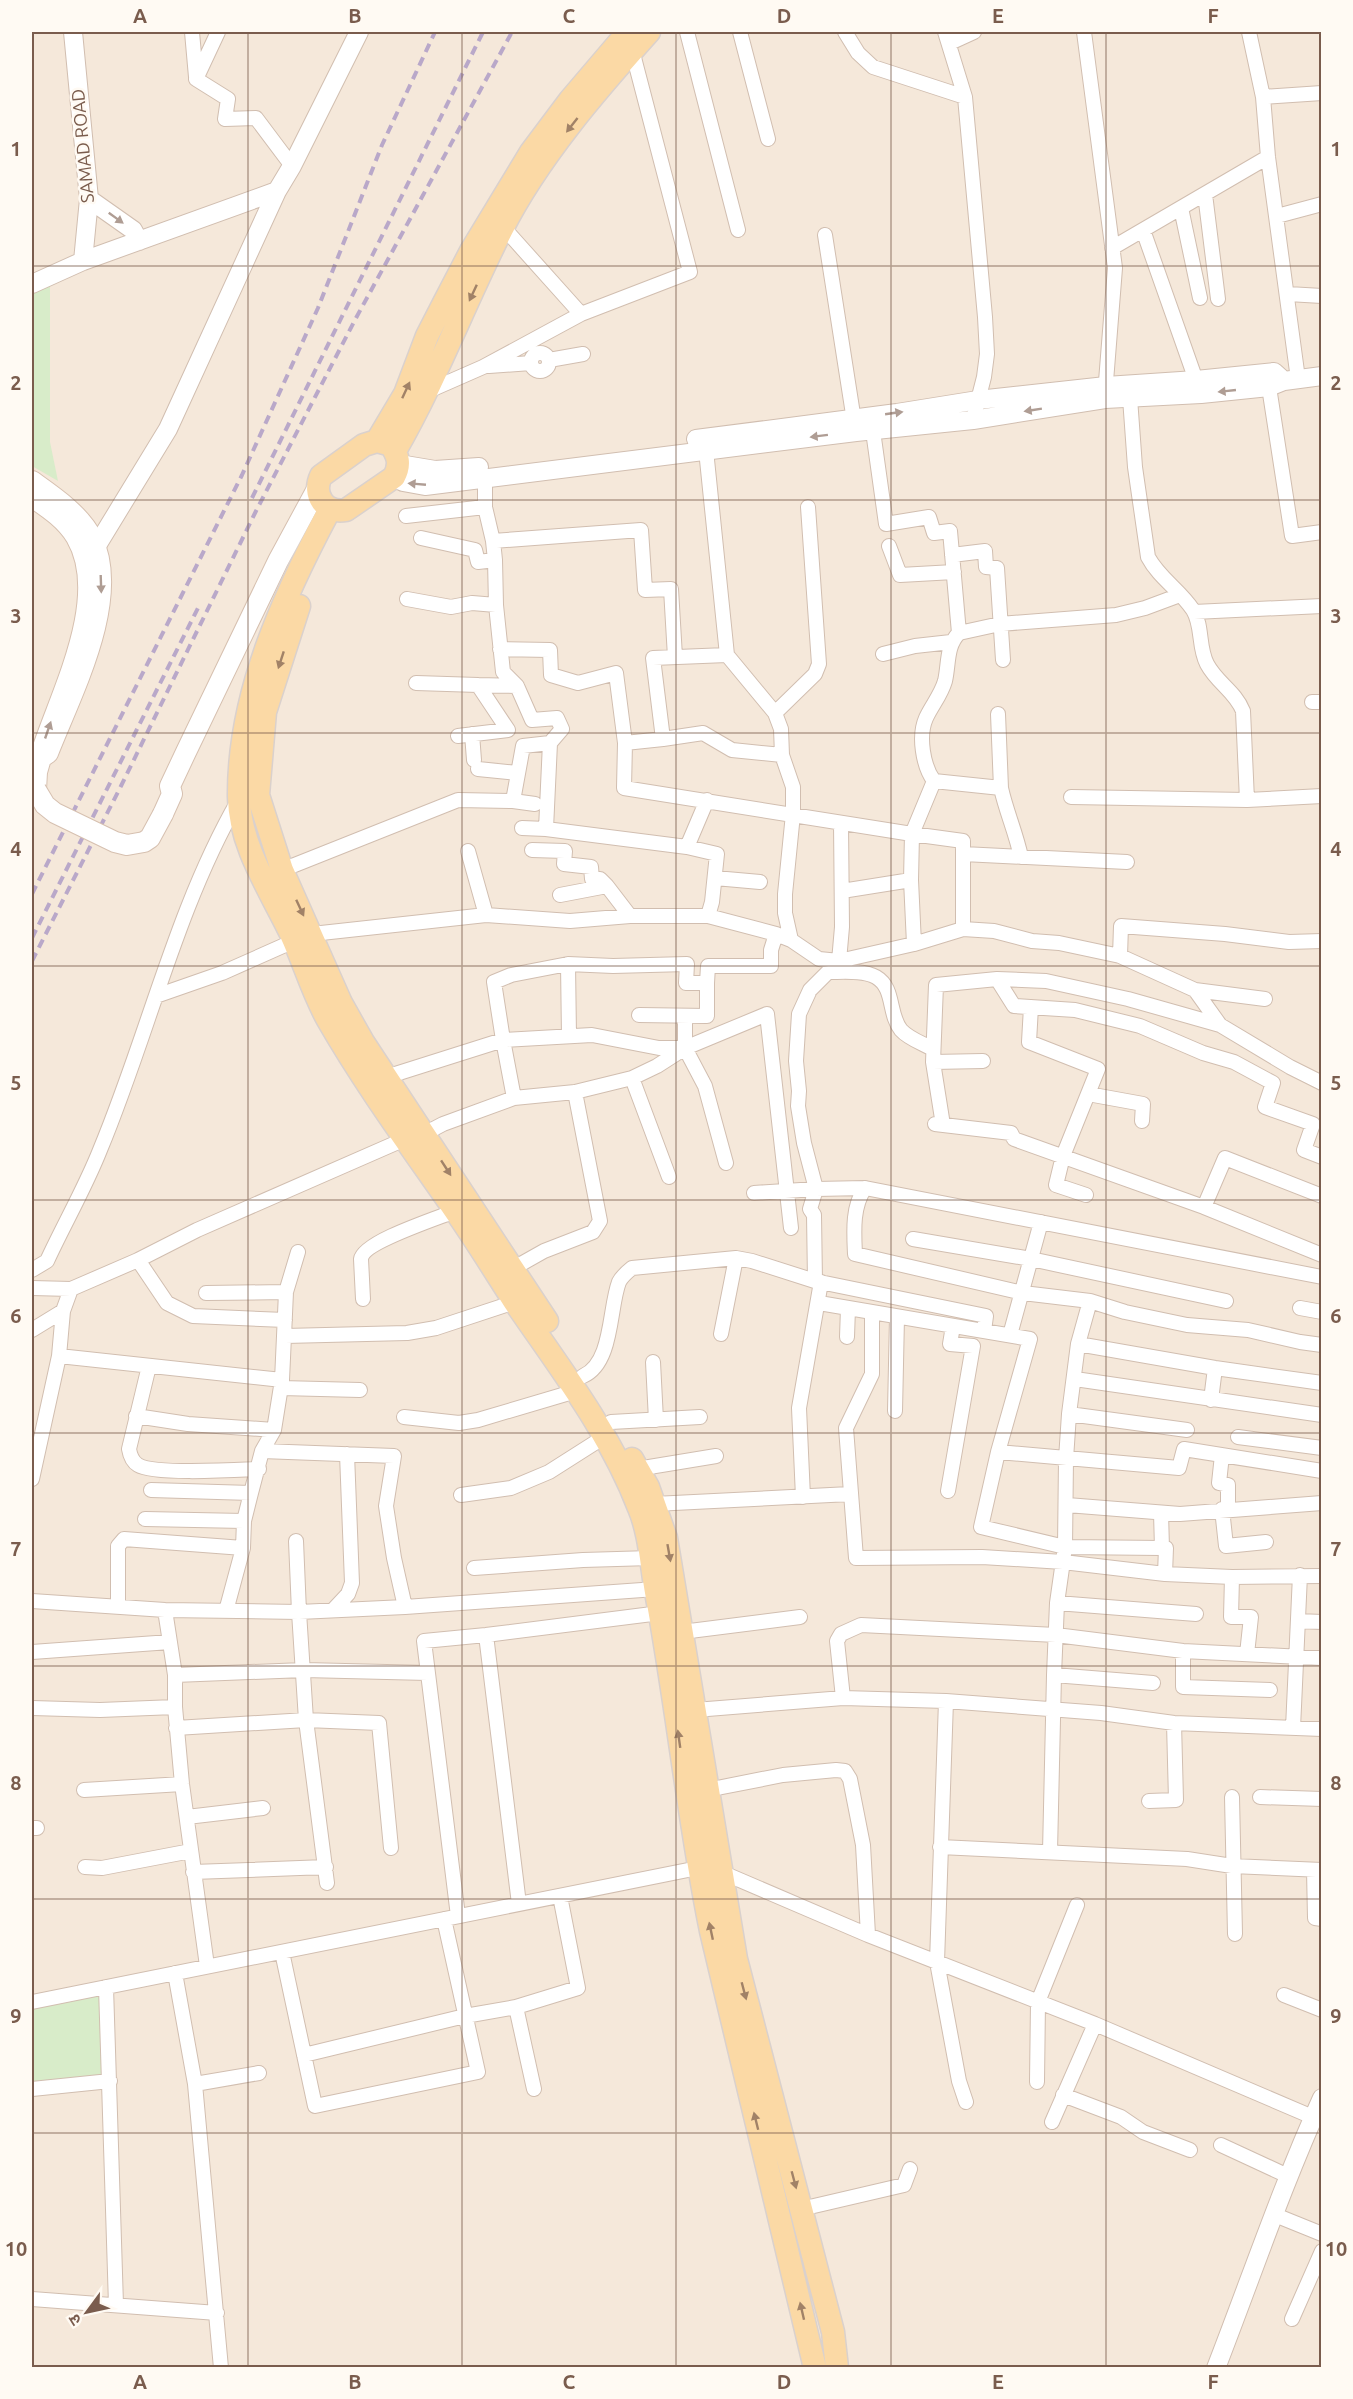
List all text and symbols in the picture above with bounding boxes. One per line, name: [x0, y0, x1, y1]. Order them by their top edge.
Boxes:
text: A: [133, 4, 147, 27]
text: B: [348, 4, 362, 27]
text: C: [563, 4, 576, 27]
text: D: [777, 4, 791, 27]
text: E: [992, 4, 1004, 27]
text: F: [1207, 4, 1219, 27]
street label: SAMAD ROAD: [67, 88, 97, 204]
one-way arrow: [566, 118, 578, 133]
text: 1: [10, 137, 22, 160]
text: 1: [1330, 137, 1342, 160]
one-way arrow: [108, 212, 124, 224]
one-way arrow: [468, 284, 477, 301]
text: 2: [10, 371, 22, 394]
text: 2: [1330, 371, 1342, 394]
one-way arrow: [401, 382, 410, 399]
one-way arrow: [1218, 386, 1237, 396]
one-way arrow: [1024, 406, 1043, 415]
one-way arrow: [885, 409, 904, 418]
one-way arrow: [809, 431, 828, 441]
one-way arrow: [408, 479, 427, 489]
one-way arrow: [96, 574, 105, 593]
text: 3: [10, 604, 22, 627]
text: 3: [1330, 604, 1342, 627]
one-way arrow: [276, 651, 285, 669]
one-way arrow: [44, 721, 54, 739]
text: 4: [10, 837, 22, 860]
text: 4: [1330, 837, 1342, 860]
one-way arrow: [295, 899, 304, 916]
text: 5: [10, 1071, 22, 1094]
text: 5: [1330, 1071, 1342, 1094]
one-way arrow: [441, 1160, 452, 1176]
text: 6: [10, 1304, 22, 1327]
text: 6: [1330, 1304, 1342, 1327]
text: 7: [10, 1537, 22, 1560]
text: 7: [1330, 1537, 1342, 1560]
one-way arrow: [665, 1544, 674, 1563]
one-way arrow: [674, 1729, 683, 1748]
text: 8: [10, 1771, 22, 1794]
text: 8: [1330, 1771, 1342, 1794]
one-way arrow: [706, 1922, 715, 1941]
one-way arrow: [740, 1982, 749, 2000]
text: 9: [10, 2004, 22, 2027]
text: 9: [1330, 2004, 1342, 2027]
one-way arrow: [751, 2112, 761, 2130]
one-way arrow: [789, 2171, 799, 2189]
text: 10: [5, 2237, 27, 2260]
text: 10: [1325, 2237, 1347, 2260]
north arrow: [57, 2282, 117, 2342]
one-way arrow: [796, 2301, 806, 2320]
text: उ: [64, 2311, 85, 2329]
text: A: [133, 2370, 147, 2393]
text: B: [348, 2370, 362, 2393]
text: C: [563, 2370, 576, 2393]
text: D: [777, 2370, 791, 2393]
text: E: [992, 2370, 1004, 2393]
text: F: [1207, 2370, 1219, 2393]

